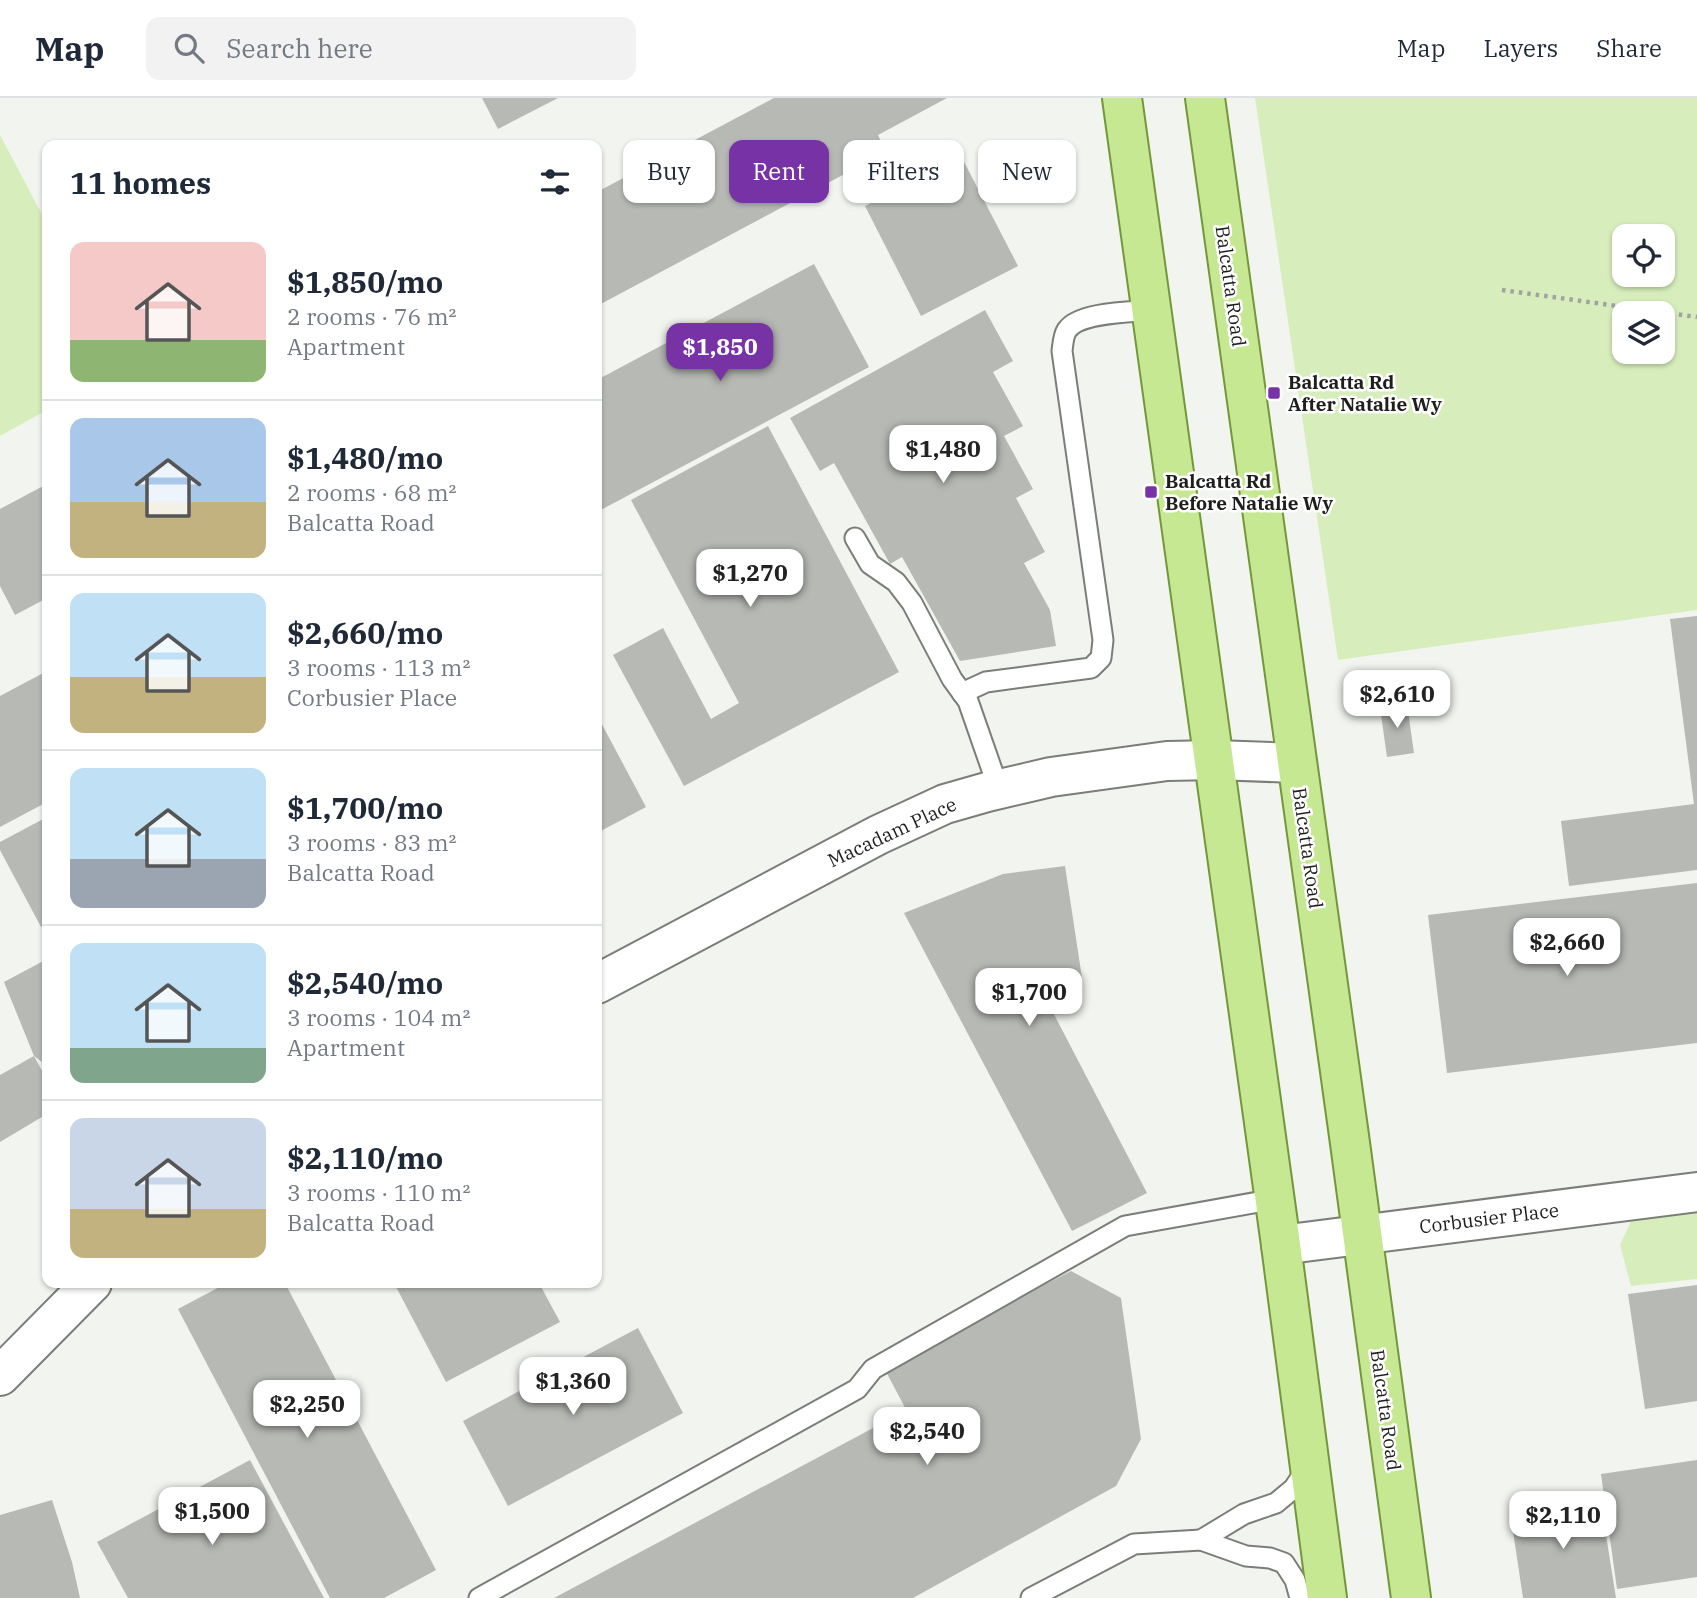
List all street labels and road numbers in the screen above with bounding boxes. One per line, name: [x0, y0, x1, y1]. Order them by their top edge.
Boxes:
street label: Balcatta Road: [1211, 224, 1251, 348]
street label: Balcatta Road: [1288, 786, 1328, 910]
street label: Macadam Place: [824, 792, 960, 872]
street label: Corbusier Place: [1418, 1198, 1560, 1238]
street label: Balcatta Road: [1366, 1348, 1406, 1472]

